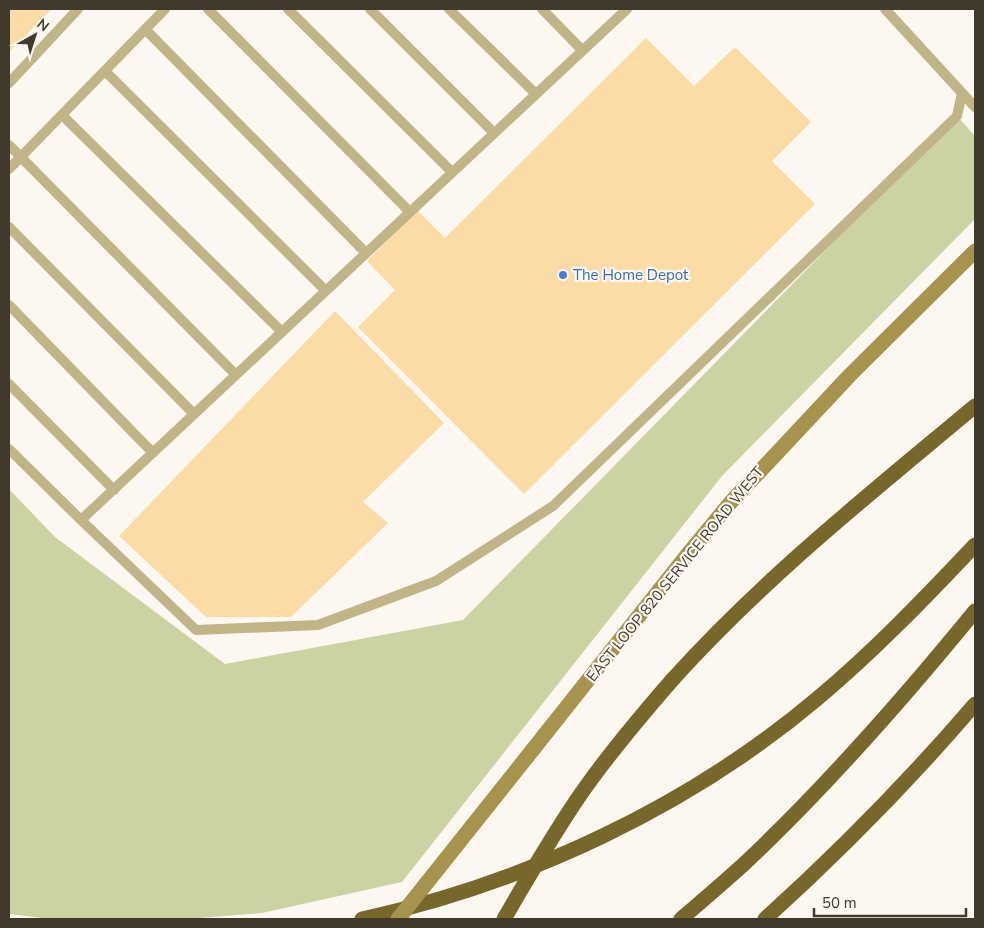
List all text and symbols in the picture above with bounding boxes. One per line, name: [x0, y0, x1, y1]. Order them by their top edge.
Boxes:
north arrow: [10, 10, 60, 60]
text: N: [33, 15, 53, 36]
place label: The Home Depot: [573, 265, 689, 285]
marker: The Home Depot: [557, 269, 569, 281]
street label: EAST LOOP 820 SERVICE ROAD WEST: [582, 462, 768, 686]
scale bar: [814, 886, 966, 918]
text: 50 m: [822, 893, 857, 913]

